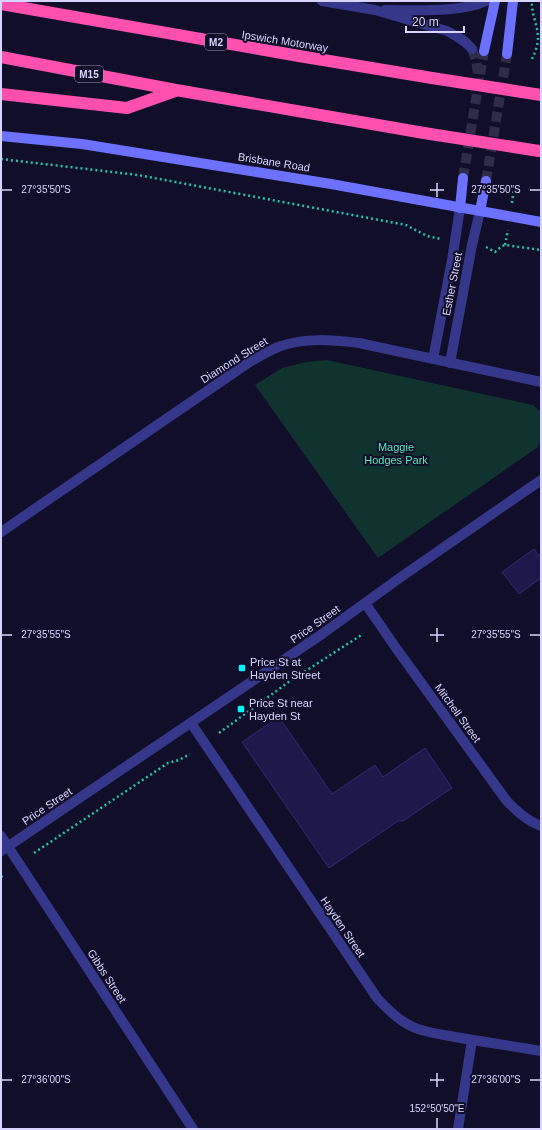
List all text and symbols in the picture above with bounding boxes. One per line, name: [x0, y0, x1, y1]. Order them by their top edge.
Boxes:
scale bar: [406, 8, 464, 34]
text: 20 m: [412, 15, 439, 29]
street label: Ipswich Motorway: [241, 28, 330, 54]
road number: M2: [205, 34, 227, 50]
road number: M15: [75, 66, 103, 82]
street label: Brisbane Road: [237, 150, 311, 174]
text: 27°35'50"S: [21, 184, 71, 195]
text: 27°35'50"S: [471, 184, 521, 195]
street label: Esther Street: [440, 251, 464, 317]
street label: Diamond Street: [198, 335, 270, 385]
park label: Maggie Hodges Park: [364, 441, 428, 466]
street label: Price Street: [288, 603, 342, 645]
text: 27°35'55"S: [21, 629, 71, 640]
text: 27°35'55"S: [471, 629, 521, 640]
place label: Price St at Hayden Street: [250, 656, 320, 681]
marker: Price St at Hayden Street: [237, 663, 247, 673]
street label: Mitchell Street: [433, 681, 483, 745]
place label: Price St near Hayden St: [249, 697, 313, 722]
marker: Price St near Hayden St: [236, 704, 246, 714]
street label: Price Street: [20, 785, 74, 827]
street label: Hayden Street: [318, 894, 368, 960]
street label: Gibbs Street: [85, 947, 129, 1005]
text: 27°36'00"S: [21, 1074, 71, 1085]
text: 27°36'00"S: [471, 1074, 521, 1085]
text: 152°50'50"E: [409, 1103, 465, 1114]

